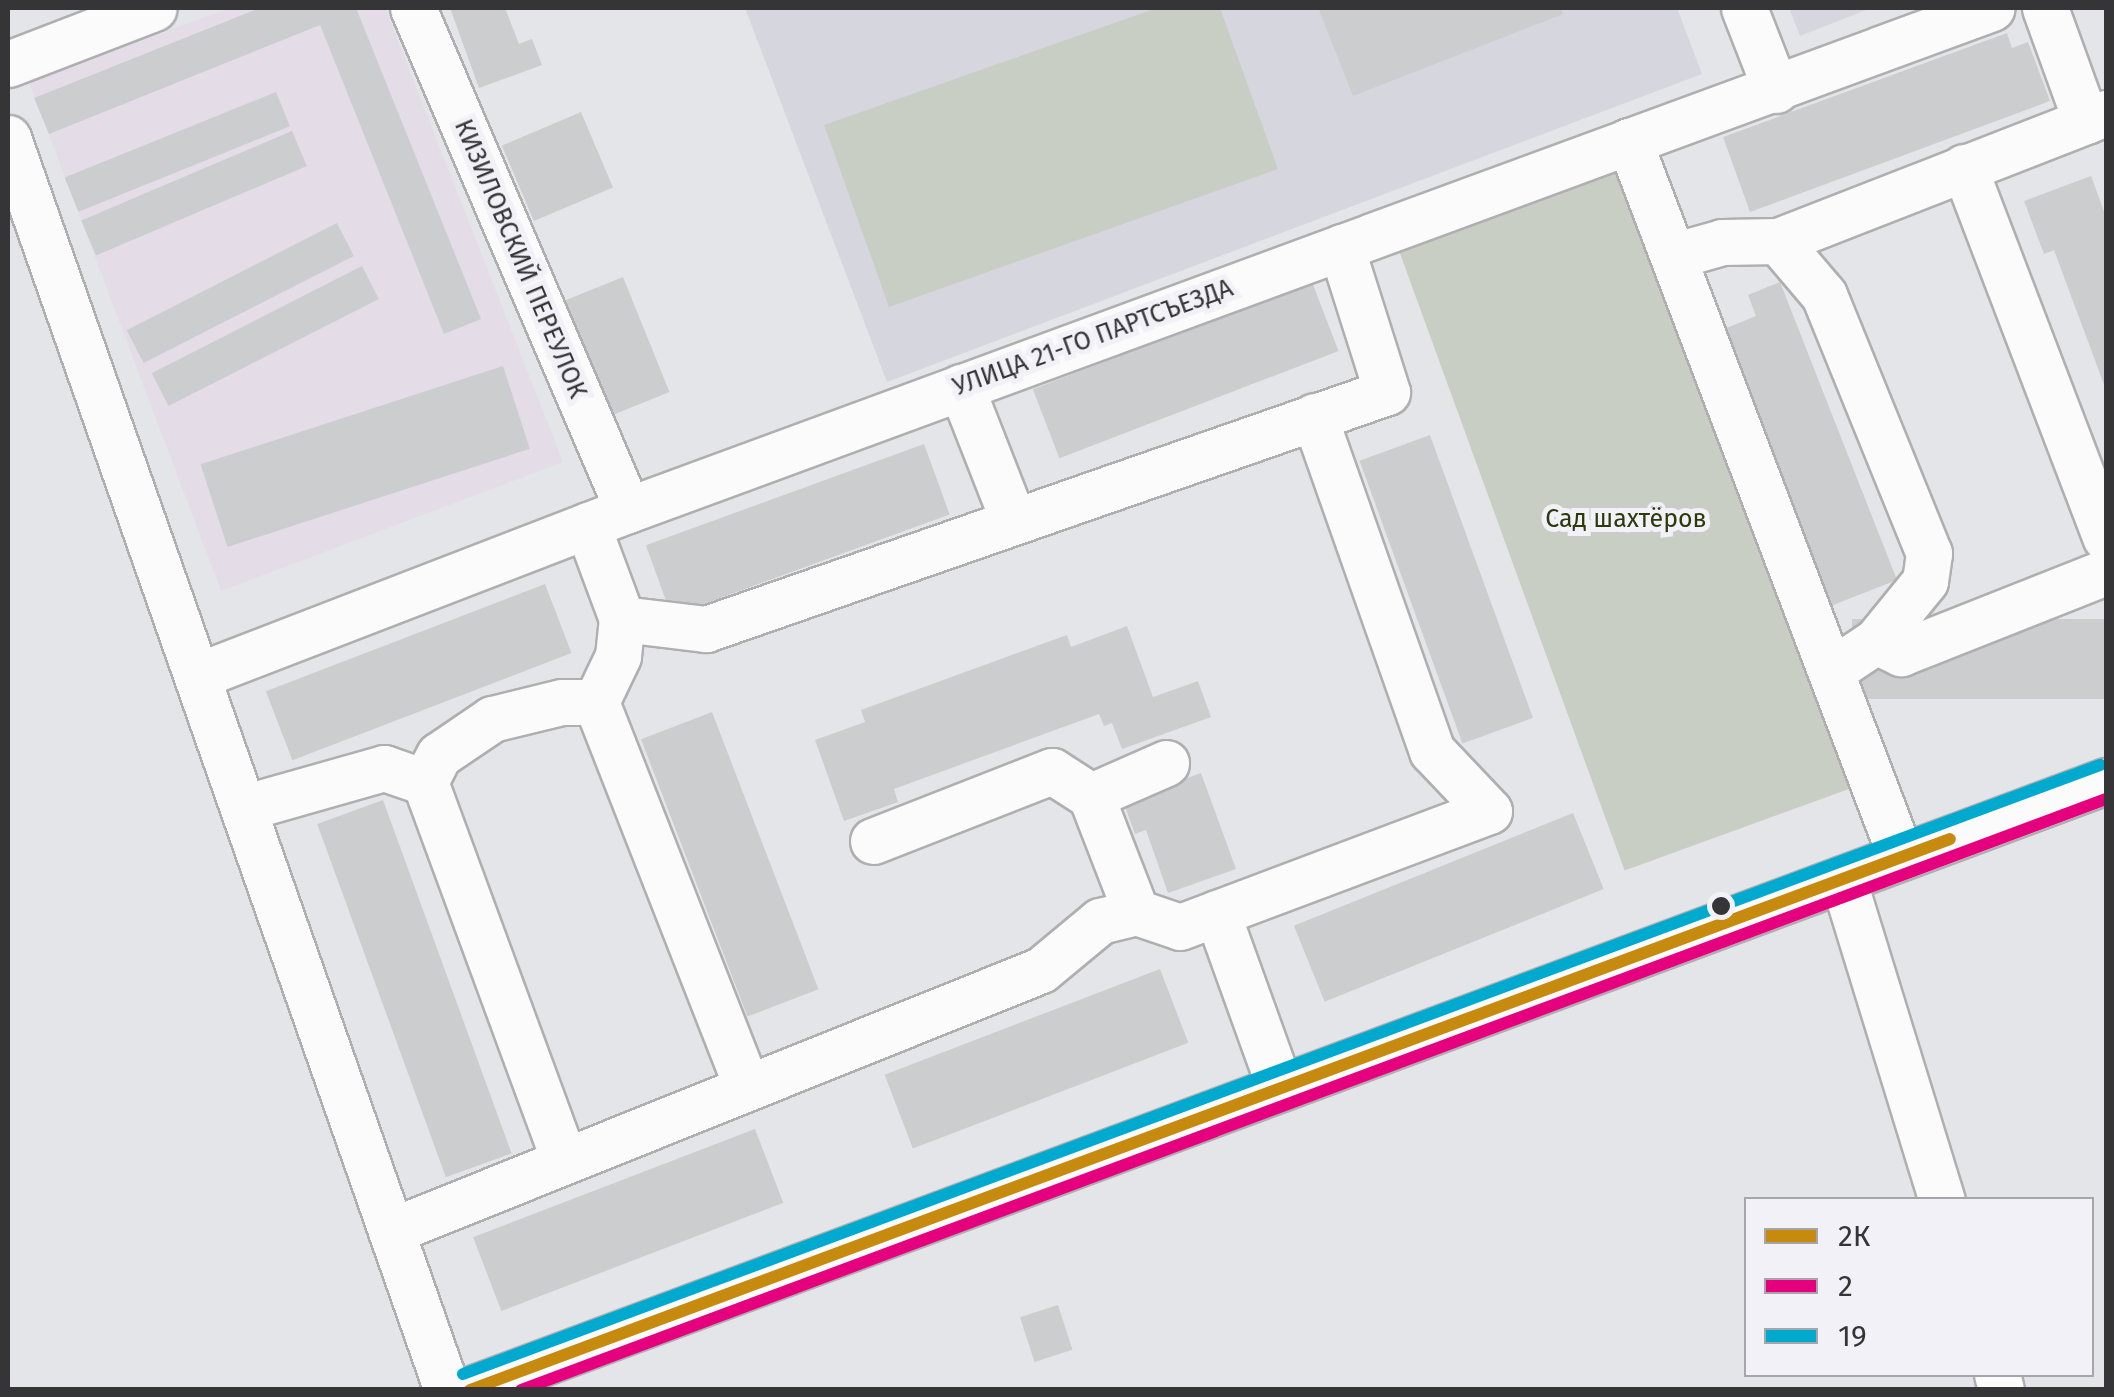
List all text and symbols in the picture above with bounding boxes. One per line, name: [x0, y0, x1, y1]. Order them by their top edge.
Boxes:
street label: КИЗИЛОВСКИЙ ПЕРЕУЛОК: [448, 115, 592, 403]
street label: УЛИЦА 21-ГО ПАРТСЪЕЗДА: [949, 273, 1237, 403]
park label: Сад шахтёров: [1545, 504, 1707, 534]
unlabelled marker: [1711, 896, 1731, 916]
legend: [1744, 1197, 2094, 1377]
text: 2К: [1838, 1218, 1871, 1254]
text: 2: [1838, 1268, 1853, 1304]
text: 19: [1838, 1318, 1867, 1354]

